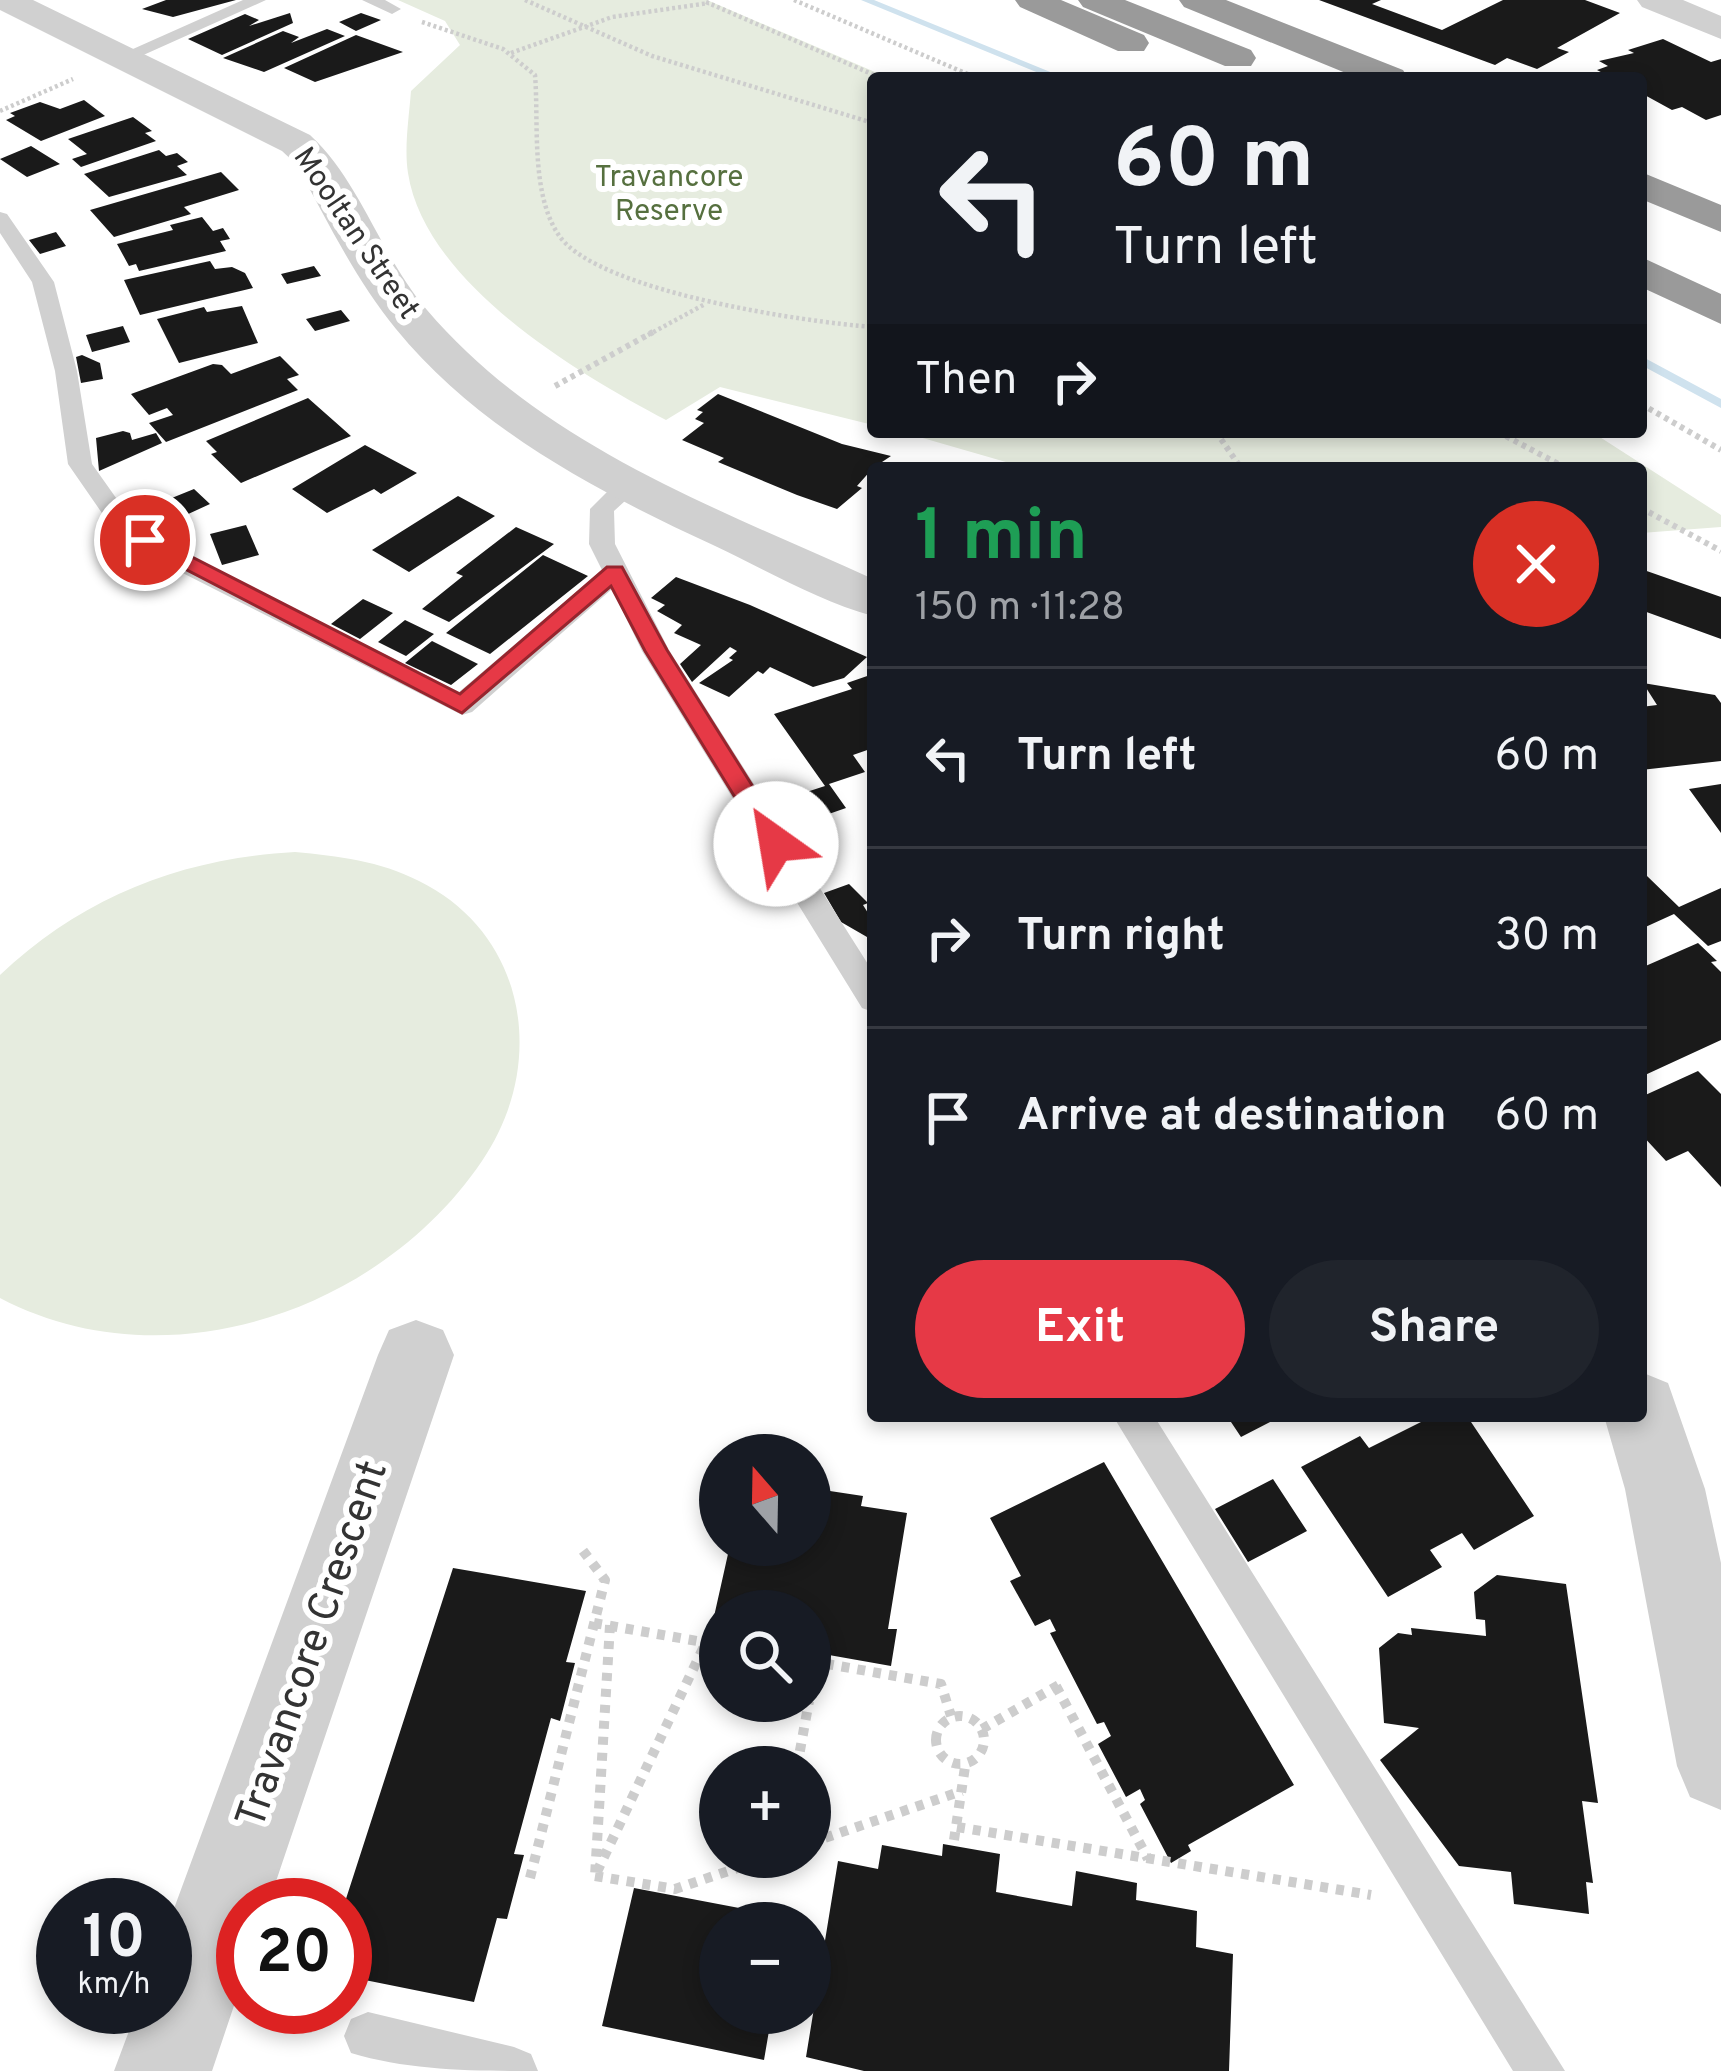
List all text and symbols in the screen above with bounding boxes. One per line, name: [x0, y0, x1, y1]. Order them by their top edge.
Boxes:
text: 60 m: [1113, 111, 1314, 217]
icon: left: [915, 120, 1071, 276]
street label: Mooltan Street: [284, 141, 426, 327]
park label: Travancore Reserve: [595, 160, 743, 231]
text: Turn left: [1113, 215, 1318, 284]
icon: right: [1041, 348, 1107, 414]
text: Then: [915, 353, 1017, 410]
pin: [94, 489, 196, 591]
text: 1 min: [915, 494, 1088, 586]
button: close: [1473, 501, 1599, 627]
icon: arrive: [112, 507, 178, 573]
text: 150 m · 11:28: [915, 585, 1125, 634]
icon: left: [915, 725, 981, 791]
text: Turn left: [1017, 729, 1196, 786]
text: 60 m: [1495, 729, 1599, 786]
position arrow: [713, 781, 839, 907]
icon: right: [915, 905, 981, 971]
text: Turn right: [1017, 909, 1225, 966]
text: 30 m: [1495, 909, 1599, 966]
icon: arrive: [915, 1085, 981, 1151]
text: Arrive at destination: [1017, 1089, 1447, 1146]
text: 60 m: [1495, 1089, 1599, 1146]
button: Exit: [915, 1260, 1245, 1398]
button: Share: [1269, 1260, 1599, 1398]
north arrow: [699, 1434, 831, 1566]
map controls: [699, 1434, 831, 2034]
street label: Travancore Crescent: [226, 1454, 402, 1836]
button: search: [699, 1590, 831, 1722]
button: +: [699, 1746, 831, 1878]
speed limit sign: 20: [216, 1878, 372, 2034]
button: −: [699, 1902, 831, 2034]
text: 10: [82, 1903, 146, 1979]
text: km/h: [78, 1967, 150, 2004]

